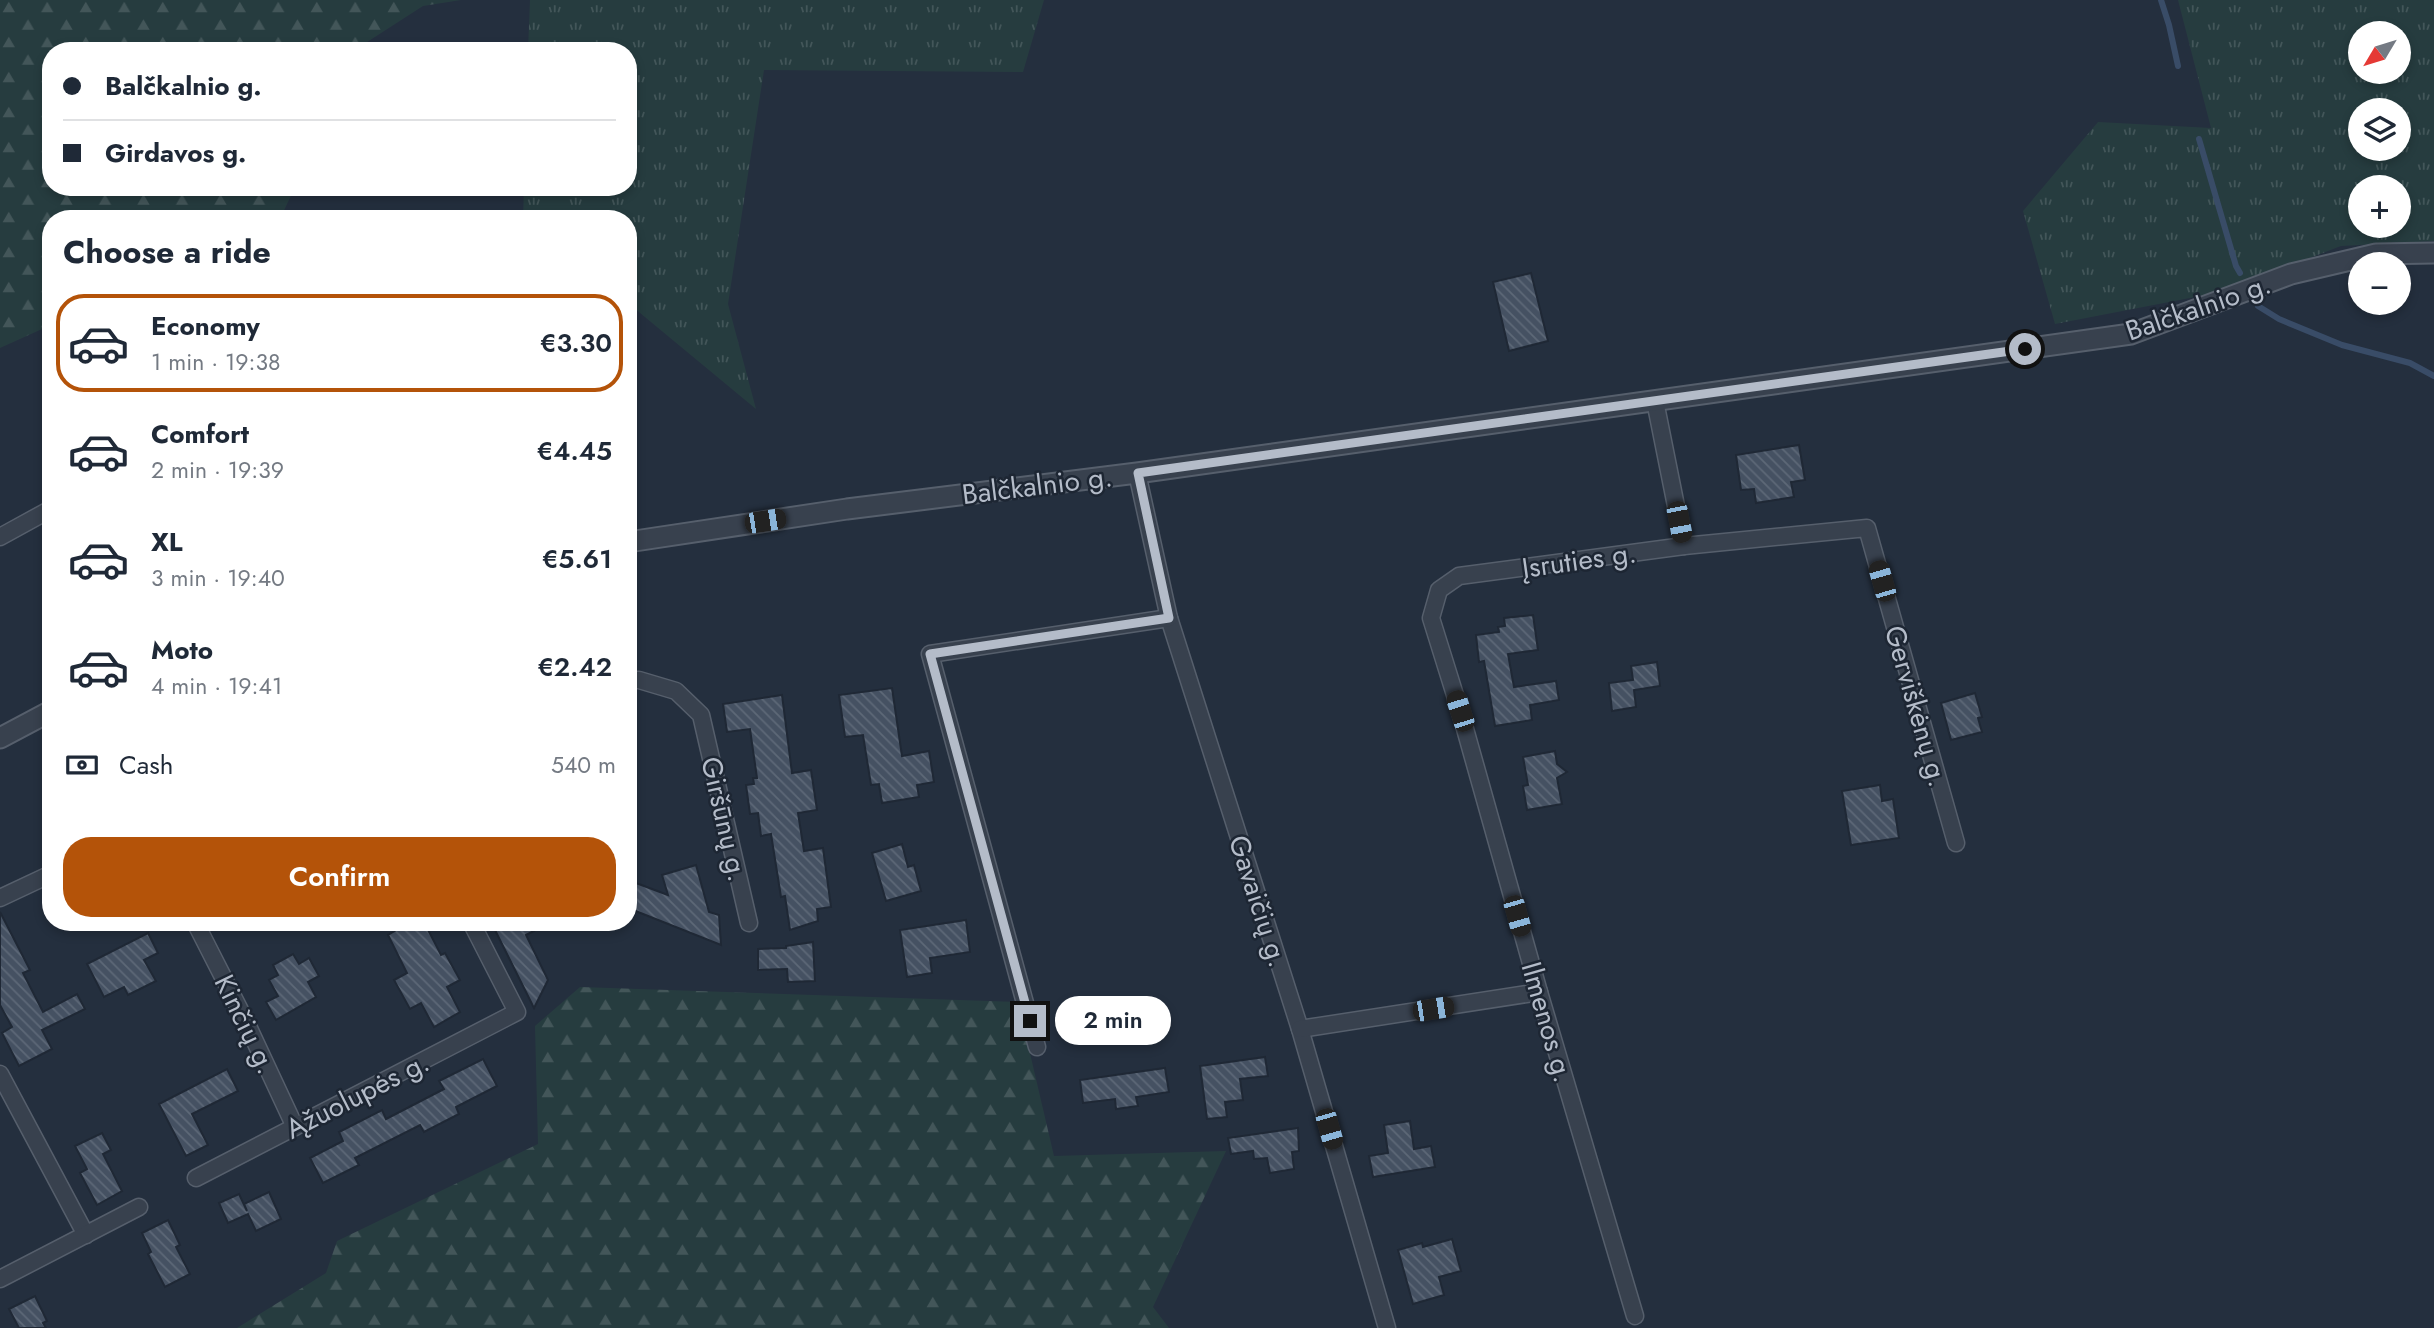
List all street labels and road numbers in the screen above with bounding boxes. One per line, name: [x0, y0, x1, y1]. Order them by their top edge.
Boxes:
street label: Balčkalnio g.: [2120, 263, 2276, 351]
street label: Balčkalnio g.: [960, 456, 1115, 515]
street label: Įsruties g.: [1518, 532, 1639, 589]
street label: Gerviškėnų g.: [1874, 621, 1959, 792]
street label: Giršūnų g.: [690, 753, 759, 885]
street label: Gavaičių g.: [1218, 830, 1299, 972]
street label: Ilmenos g.: [1511, 957, 1584, 1087]
street label: Kinčių g.: [204, 968, 287, 1081]
street label: Ąžuolupės g.: [278, 1042, 436, 1149]

